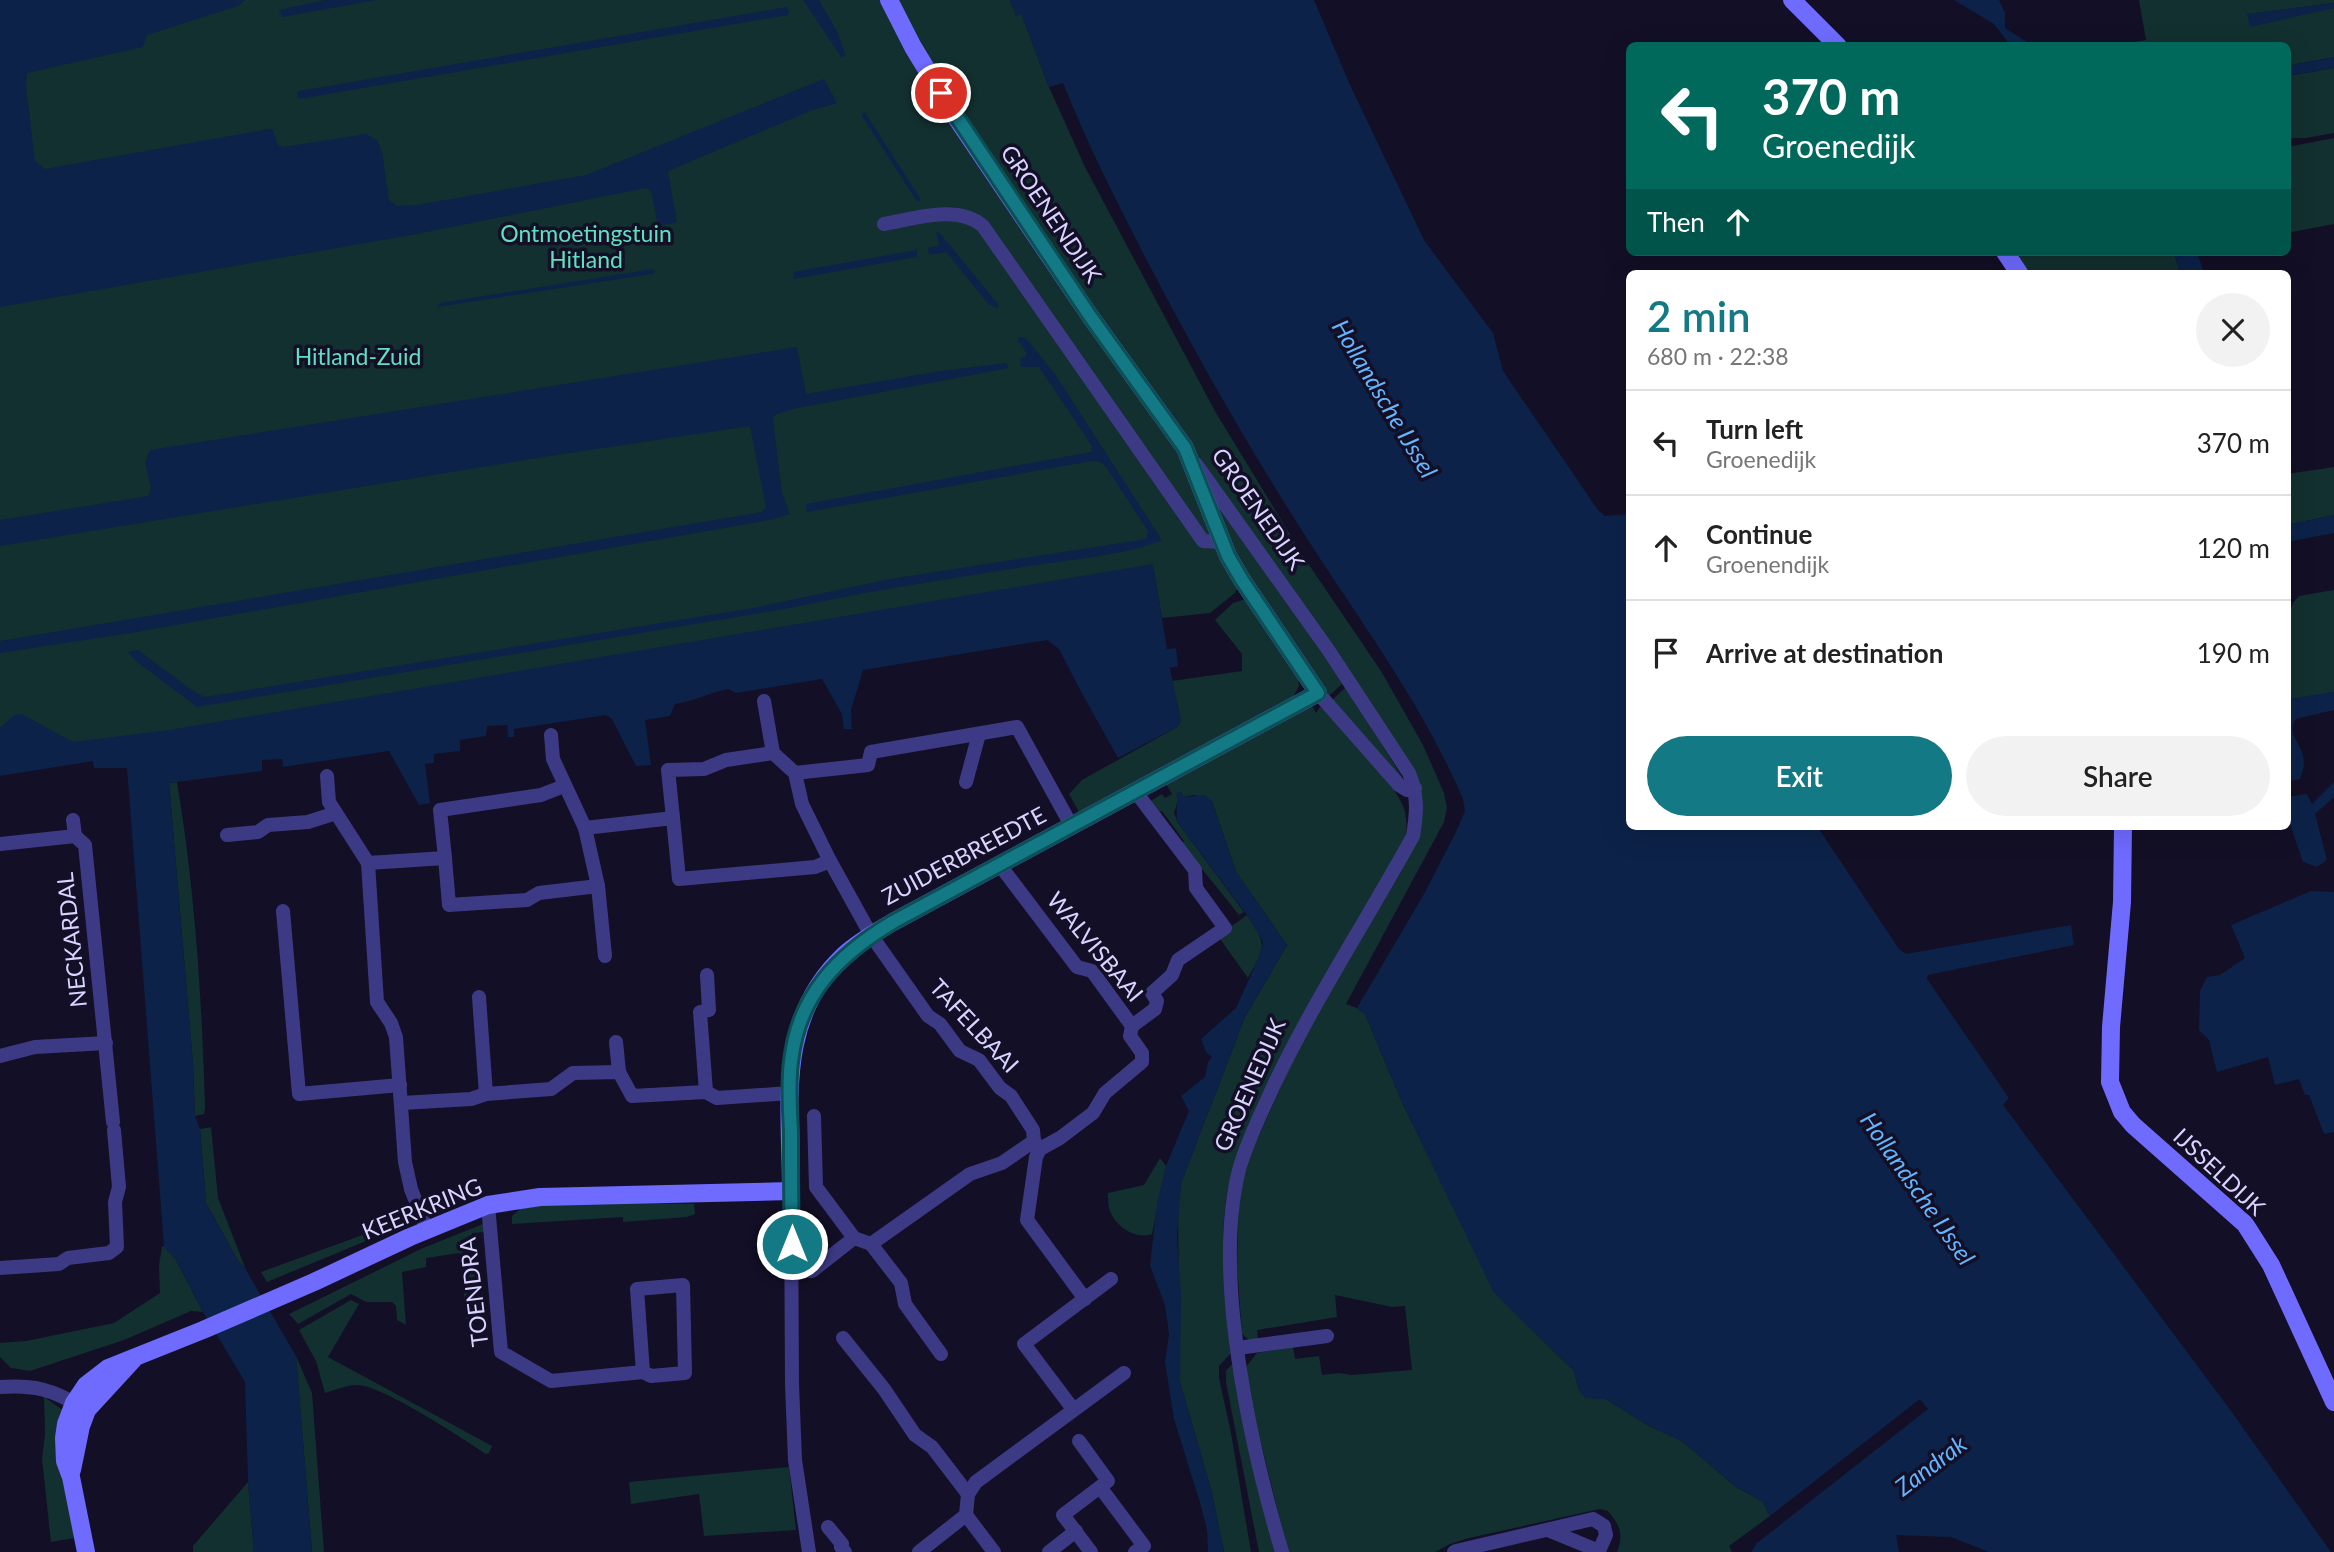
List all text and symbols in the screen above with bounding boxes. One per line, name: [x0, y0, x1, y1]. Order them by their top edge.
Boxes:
pin: [911, 63, 971, 123]
text: 370 m: [1762, 67, 1900, 125]
icon: left: [1647, 70, 1738, 161]
icon: arrive: [922, 74, 960, 112]
text: Groenedijk: [1762, 126, 1915, 165]
street label: GROENENDIJK: [995, 139, 1109, 288]
icon: ahead: [1719, 203, 1757, 241]
text: Then: [1647, 206, 1705, 238]
park label: Ontmoetingstuin Hitland: [500, 219, 672, 273]
text: 2 min: [1647, 291, 1751, 341]
button: close: [2196, 293, 2270, 367]
water label: Hollandsche IJssel: [1327, 314, 1444, 483]
park label: Hitland-Zuid: [295, 342, 421, 370]
text: 680 m · 22:38: [1647, 342, 1789, 370]
text: Turn left: [1706, 413, 1803, 445]
icon: left: [1647, 424, 1685, 462]
text: 370 m: [2197, 427, 2270, 459]
street label: GROENEDIJK: [1206, 442, 1312, 575]
text: Groenedijk: [1706, 445, 1816, 473]
text: Continue: [1706, 518, 1812, 550]
icon: ahead: [1647, 529, 1685, 567]
text: 120 m: [2197, 532, 2270, 564]
text: Groenendijk: [1706, 550, 1829, 578]
icon: arrive: [1647, 634, 1685, 672]
text: Arrive at destination: [1706, 637, 1943, 669]
text: 190 m: [2197, 637, 2270, 669]
button: Exit: [1647, 736, 1952, 816]
button: Share: [1966, 736, 2270, 816]
street label: ZUIDERBREEDTE: [877, 800, 1050, 910]
street label: NECKARDAL: [50, 871, 92, 1009]
street label: WALVISBAAI: [1042, 886, 1150, 1007]
street label: TAFELBAAI: [924, 973, 1025, 1078]
street label: GROENEDIJK: [1207, 1013, 1291, 1155]
water label: Hollandsche IJssel: [1855, 1106, 1982, 1270]
street label: IJSSELDIJK: [2168, 1122, 2272, 1221]
street label: KEERKRING: [358, 1171, 486, 1245]
position arrow: [755, 1207, 829, 1281]
street label: TOENDRA: [452, 1236, 494, 1348]
water label: Zandrak: [1888, 1428, 1972, 1502]

